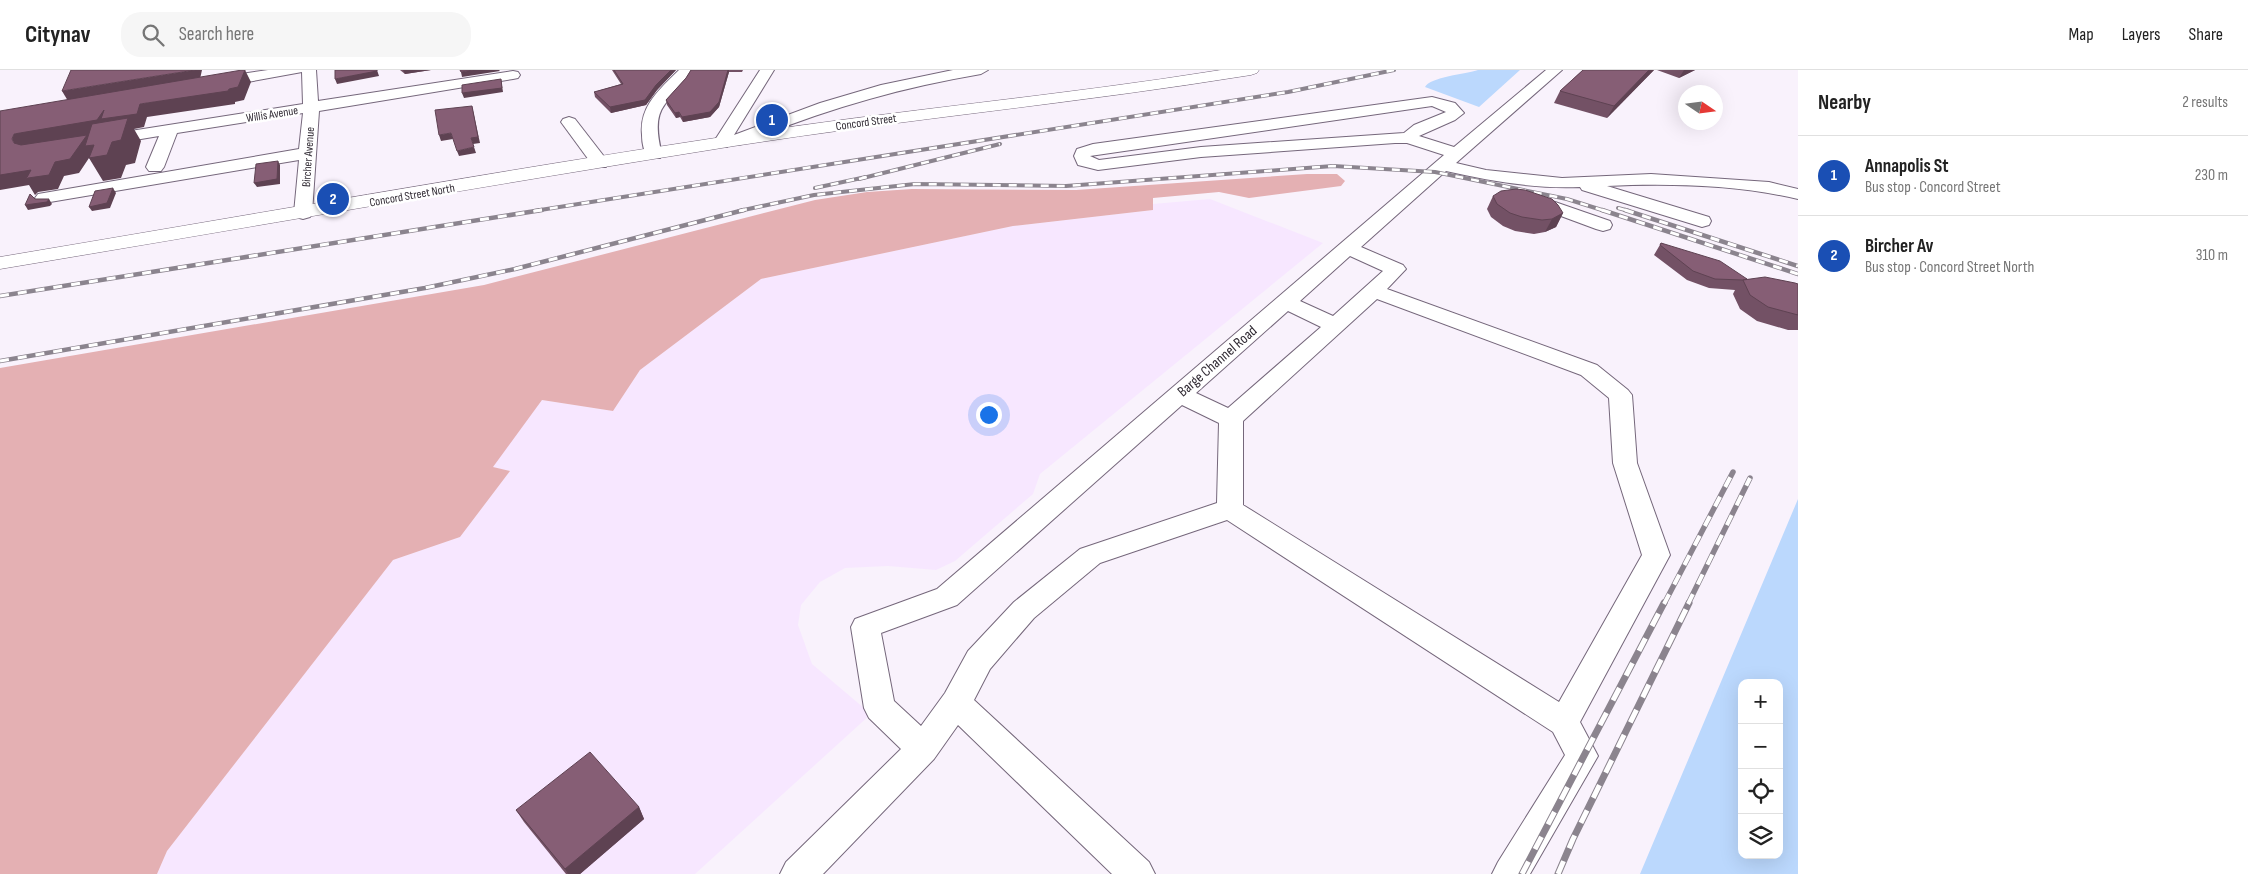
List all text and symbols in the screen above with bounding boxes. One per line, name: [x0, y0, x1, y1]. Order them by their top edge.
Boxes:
search box: [121, 12, 471, 57]
text: Citynav: [25, 20, 91, 49]
icon: search: [139, 21, 167, 49]
text: Search here: [179, 23, 254, 46]
text: Map: [2069, 24, 2094, 45]
text: Layers: [2122, 24, 2161, 45]
text: Share: [2189, 24, 2223, 45]
north arrow: [1678, 85, 1723, 130]
text: Nearby: [1818, 90, 1871, 115]
text: 2 results: [2182, 93, 2228, 112]
pin: 1: [756, 101, 788, 139]
street label: Willis Avenue: [245, 103, 299, 126]
street label: Concord Street: [835, 111, 898, 134]
street label: Bircher Avenue: [299, 126, 318, 188]
text: Annapolis St: [1865, 155, 1949, 178]
text: 1: [1831, 166, 1837, 185]
text: 230 m: [2195, 166, 2228, 185]
text: Bus stop · Concord Street: [1865, 178, 2001, 197]
pin: 2: [317, 180, 349, 218]
street label: Concord Street North: [368, 181, 456, 210]
text: Bircher Av: [1865, 235, 1934, 258]
text: 2: [1830, 246, 1838, 265]
text: 310 m: [2196, 246, 2228, 265]
text: Bus stop · Concord Street North: [1865, 258, 2034, 277]
street label: Barge Channel Road: [1174, 322, 1261, 401]
your location: [976, 402, 1002, 428]
map controls: [1738, 679, 1783, 859]
button: +: [1738, 679, 1783, 724]
button: −: [1738, 724, 1783, 769]
button: locate: [1738, 769, 1783, 814]
button: layers: [1738, 814, 1783, 859]

